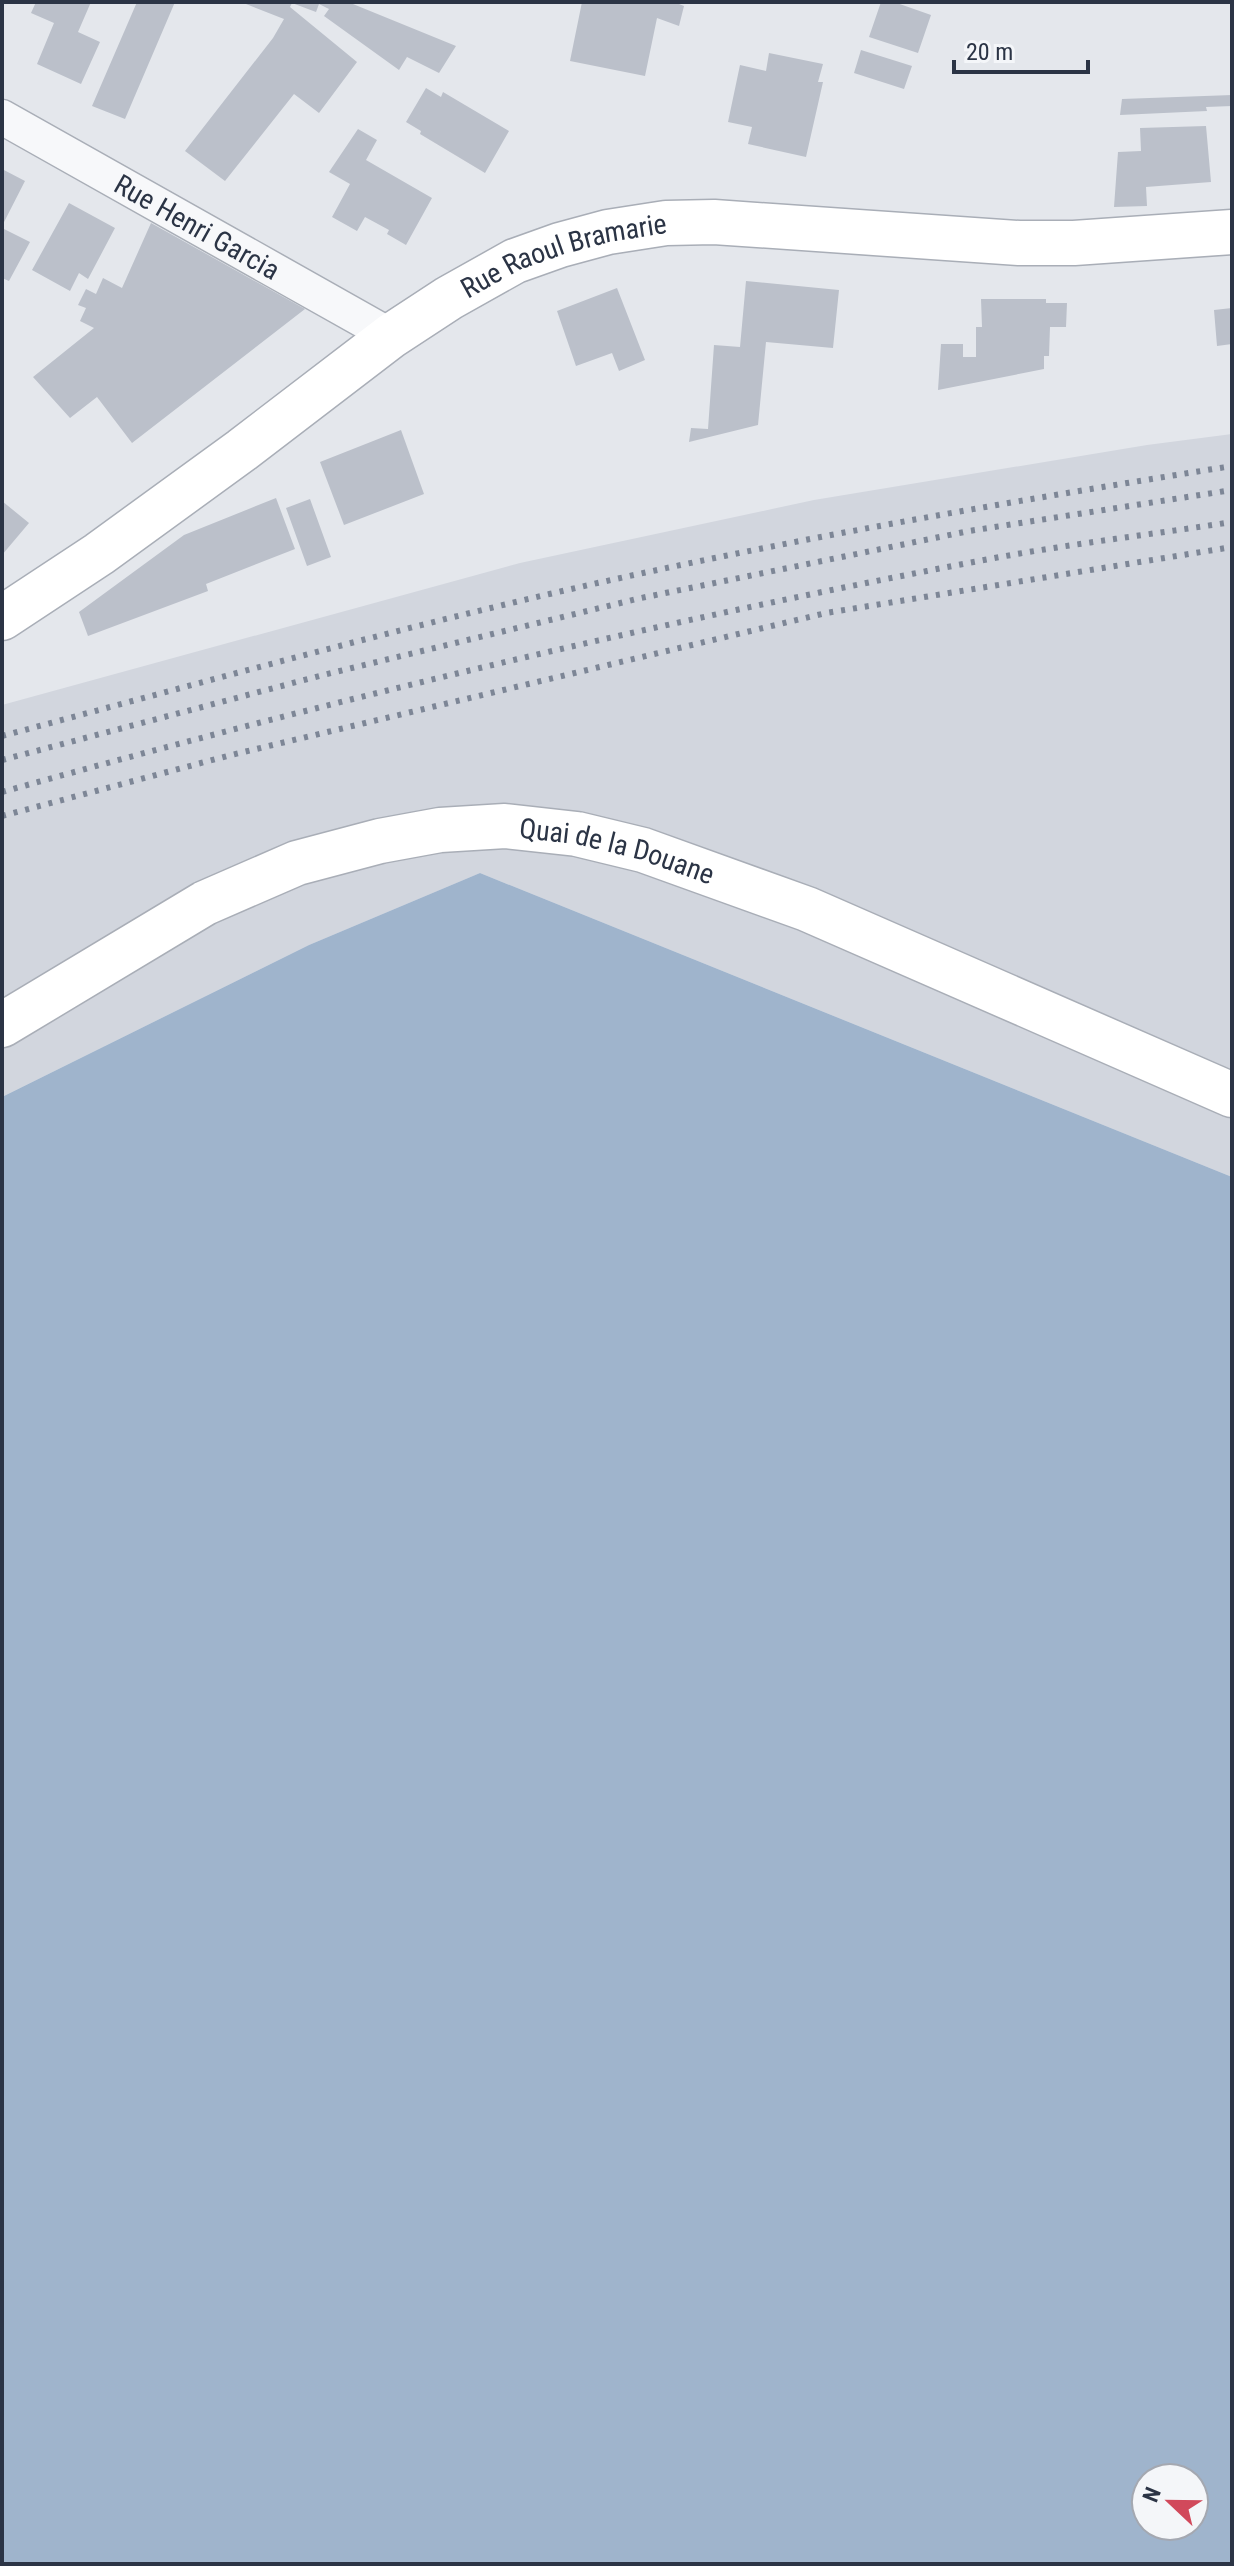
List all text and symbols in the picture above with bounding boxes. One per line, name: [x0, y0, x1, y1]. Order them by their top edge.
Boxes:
scale bar: [954, 24, 1088, 74]
text: 20 m: [966, 38, 1013, 66]
street label: Rue Henri Garcia: [108, 168, 285, 287]
street label: Rue Raoul Bramarie: [455, 207, 669, 305]
street label: Quai de la Douane: [518, 812, 719, 891]
north arrow: [1130, 2462, 1210, 2542]
text: N: [1138, 2484, 1166, 2506]

